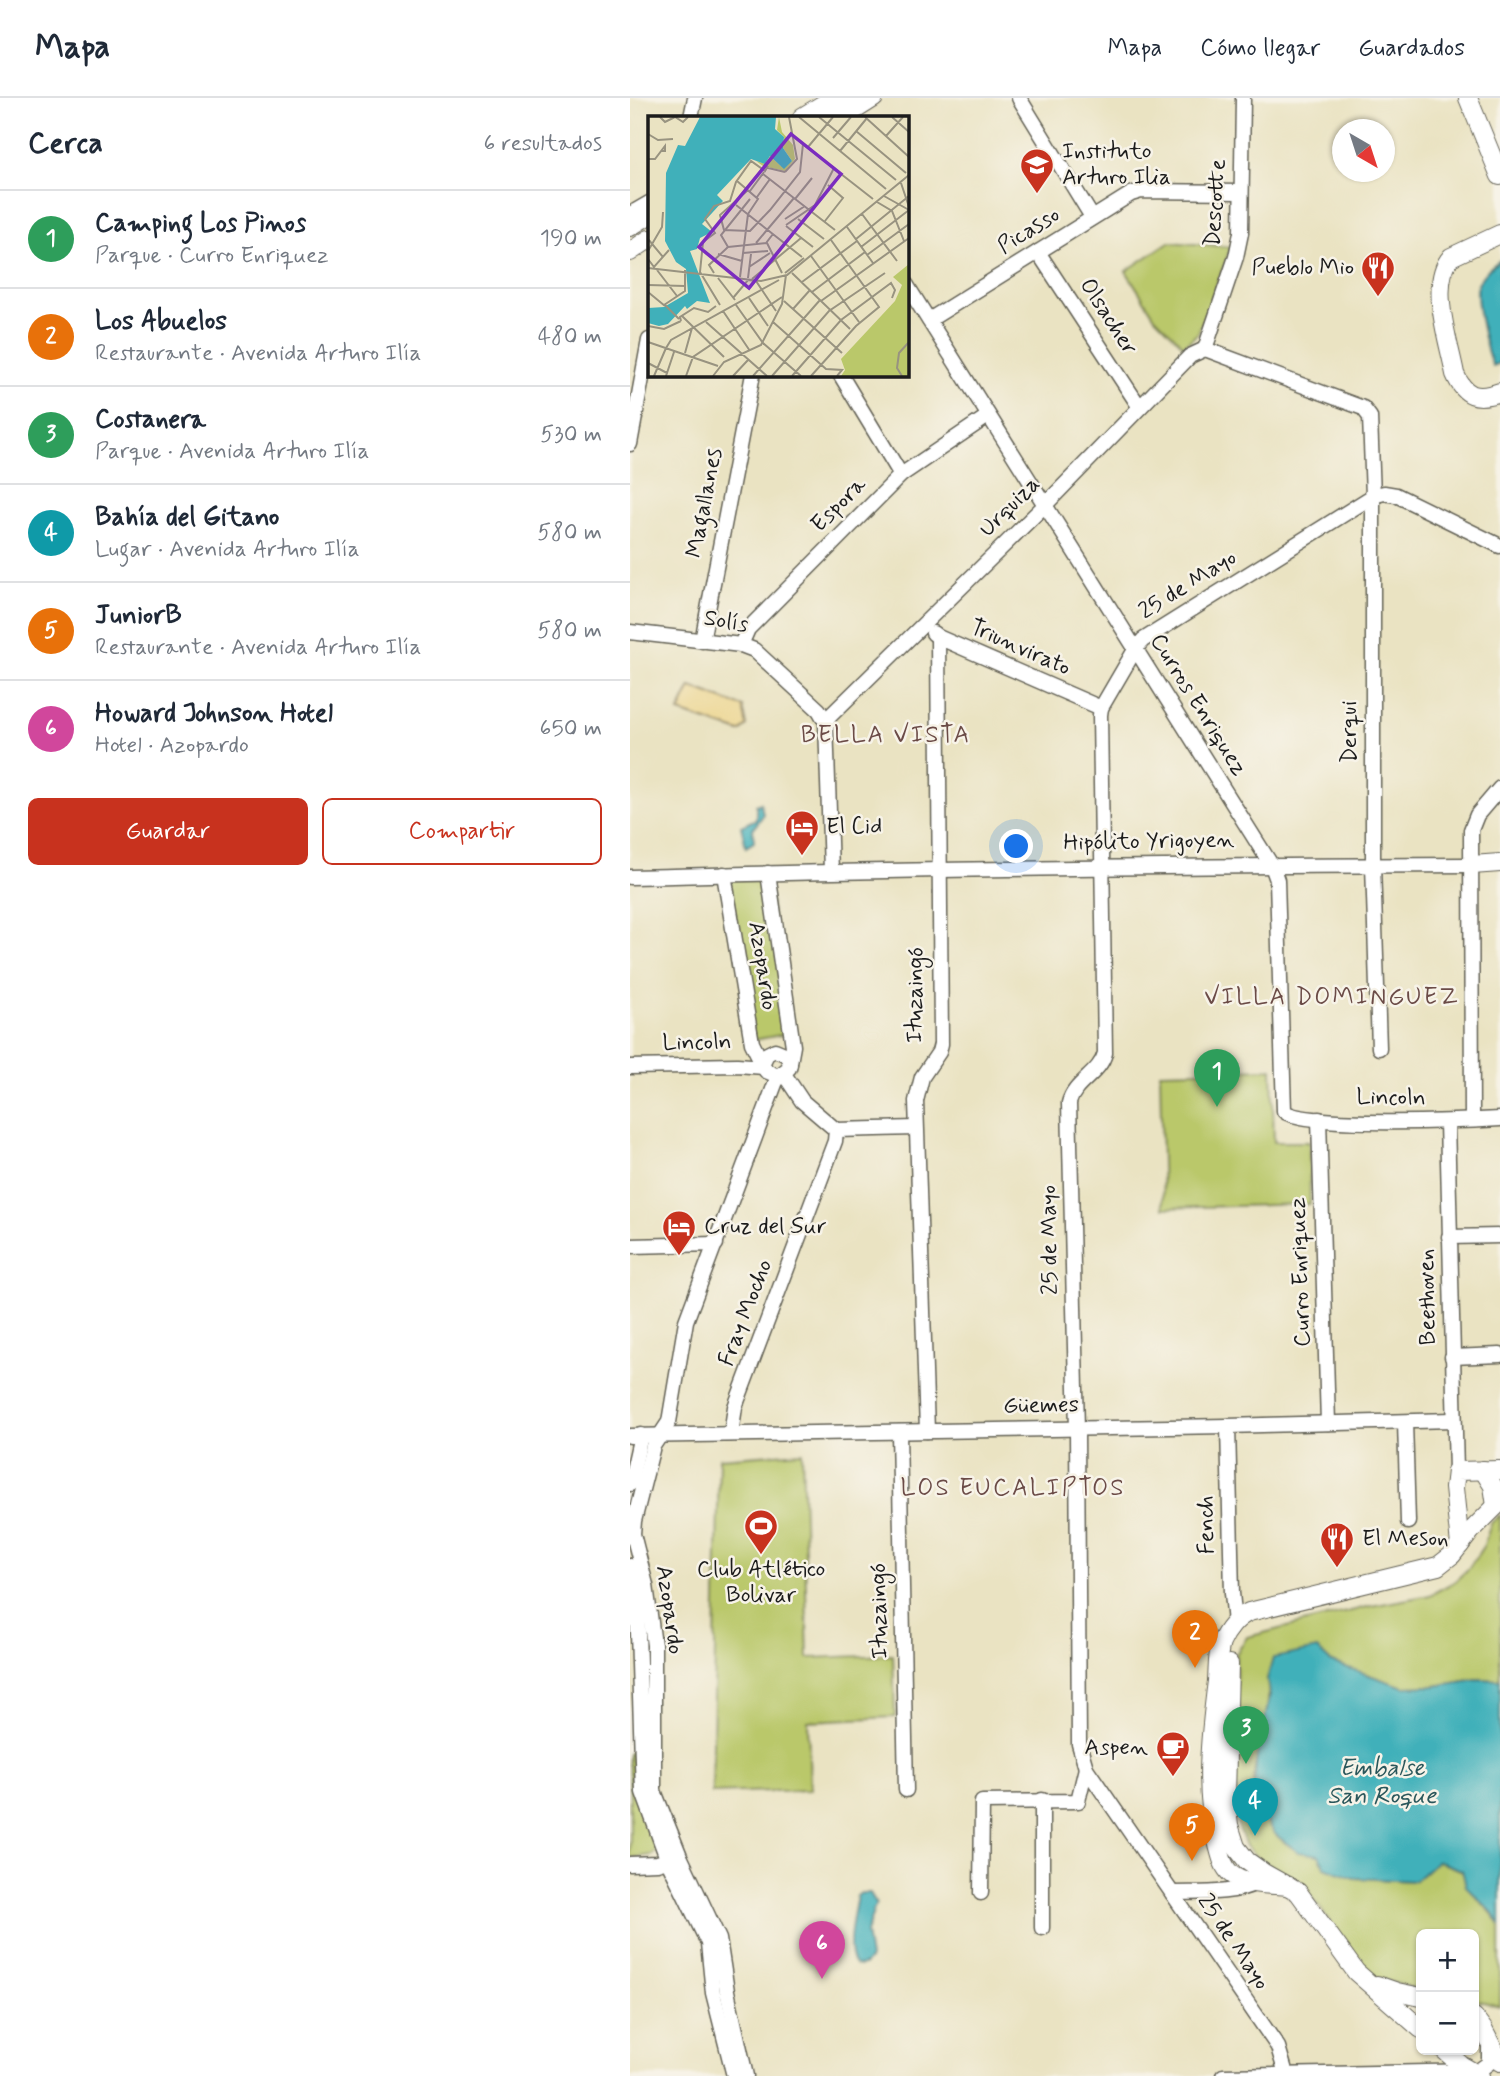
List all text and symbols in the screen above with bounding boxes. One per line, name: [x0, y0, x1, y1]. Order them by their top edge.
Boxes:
text: Mapa: [35, 26, 110, 70]
text: Mapa: [1107, 33, 1162, 64]
text: Cómo llegar: [1200, 33, 1320, 64]
text: Guardados: [1358, 33, 1465, 64]
inset map: [648, 116, 908, 376]
north arrow: [1332, 119, 1395, 182]
text: Cerca: [28, 124, 103, 163]
text: 6 resultados: [484, 129, 602, 159]
place label: Instituto Arturo Ilia: [1062, 137, 1171, 193]
school or university icon: Instituto Arturo Ilia: [1018, 146, 1056, 195]
street label: Descotte: [1198, 158, 1234, 248]
street label: Picasso: [992, 200, 1066, 262]
text: Camping Los Pinos: [95, 207, 306, 241]
text: 1: [46, 224, 56, 254]
text: 190 m: [540, 224, 602, 254]
text: Parque · Curro Enriquez: [95, 241, 329, 271]
restaurant icon: Pueblo Mio: [1359, 249, 1397, 298]
place label: Pueblo Mio: [1252, 253, 1354, 283]
street label: Olsacher: [1072, 273, 1144, 362]
text: Los Abuelos: [95, 305, 227, 339]
text: 2: [45, 322, 57, 352]
text: 480 m: [538, 322, 602, 352]
text: Restaurante · Avenida Arturo Ilía: [95, 339, 421, 369]
text: Costanera: [95, 403, 206, 437]
text: 3: [46, 420, 56, 450]
text: 530 m: [540, 420, 602, 450]
text: Parque · Avenida Arturo Ilía: [95, 437, 369, 467]
street label: Magallanes: [680, 446, 732, 561]
street label: Urquiza: [973, 470, 1047, 544]
street label: Espora: [805, 471, 873, 539]
text: Bahía del Gitano: [95, 501, 279, 535]
text: 4: [44, 518, 58, 548]
text: 580 m: [537, 518, 602, 548]
text: Lugar · Avenida Arturo Ilía: [95, 535, 360, 565]
street label: 25 de Mayo: [1133, 543, 1243, 627]
text: JuniorB: [95, 599, 182, 633]
street label: Solís: [701, 603, 751, 641]
street label: Triunvirato: [965, 612, 1075, 684]
text: 5: [44, 616, 58, 646]
text: 580 m: [537, 616, 602, 646]
street label: Curros Enriquez: [1142, 628, 1254, 782]
text: Restaurante · Avenida Arturo Ilía: [95, 633, 421, 663]
text: Howard Johnson Hotel: [95, 697, 333, 731]
street label: Derqui: [1335, 701, 1365, 763]
text: 6: [45, 714, 57, 744]
text: 650 m: [540, 714, 602, 744]
district label: BELLA VISTA: [801, 720, 971, 751]
text: Hotel · Azopardo: [95, 731, 249, 761]
button: Guardar: [28, 798, 308, 865]
button: Compartir: [322, 798, 602, 865]
hotel icon: El Cid: [783, 808, 821, 857]
place label: El Cid: [826, 812, 882, 842]
street label: Hipólito Yrigoyen: [1063, 826, 1235, 858]
your location: [999, 829, 1033, 863]
street label: Azopardo: [740, 920, 784, 1012]
street label: Ituzaingó: [900, 947, 934, 1043]
district label: VILLA DOMINGUEZ: [1204, 982, 1460, 1013]
street label: Lincoln: [662, 1027, 732, 1059]
pin: 1: [1194, 1049, 1240, 1107]
street label: Lincoln: [1356, 1082, 1426, 1114]
street label: 25 de Mayo: [1034, 1185, 1066, 1295]
street label: Curro Enriquez: [1283, 1197, 1319, 1347]
hotel icon: Cruz del Sur: [660, 1208, 698, 1257]
place label: Cruz del Sur: [704, 1212, 827, 1242]
street label: Beethoven: [1412, 1248, 1444, 1346]
street label: Fray Mocho: [712, 1255, 780, 1371]
street label: Güemes: [1003, 1390, 1079, 1422]
district label: LOS EUCALIPTOS: [901, 1473, 1126, 1504]
street label: Fench: [1191, 1495, 1223, 1555]
sports icon: Club Atlético Bolivar: [742, 1507, 780, 1556]
restaurant icon: El Meson: [1318, 1520, 1356, 1569]
place label: El Meson: [1362, 1524, 1449, 1554]
place label: Club Atlético Bolivar: [697, 1555, 825, 1611]
street label: Ituzaingó: [864, 1563, 898, 1659]
street label: Azopardo: [648, 1564, 690, 1656]
pin: 2: [1172, 1610, 1218, 1668]
pin: 3: [1223, 1706, 1269, 1764]
cafe icon: Aspen: [1154, 1729, 1192, 1778]
place label: Aspen: [1084, 1733, 1148, 1763]
water label: Embalse San Roque: [1327, 1753, 1438, 1812]
pin: 4: [1232, 1778, 1278, 1836]
pin: 5: [1169, 1803, 1215, 1861]
street label: 25 de Mayo: [1190, 1888, 1276, 1996]
pin: 6: [799, 1921, 845, 1979]
map controls: [1416, 1929, 1479, 2055]
button: +: [1416, 1929, 1479, 1992]
button: −: [1416, 1992, 1479, 2055]

